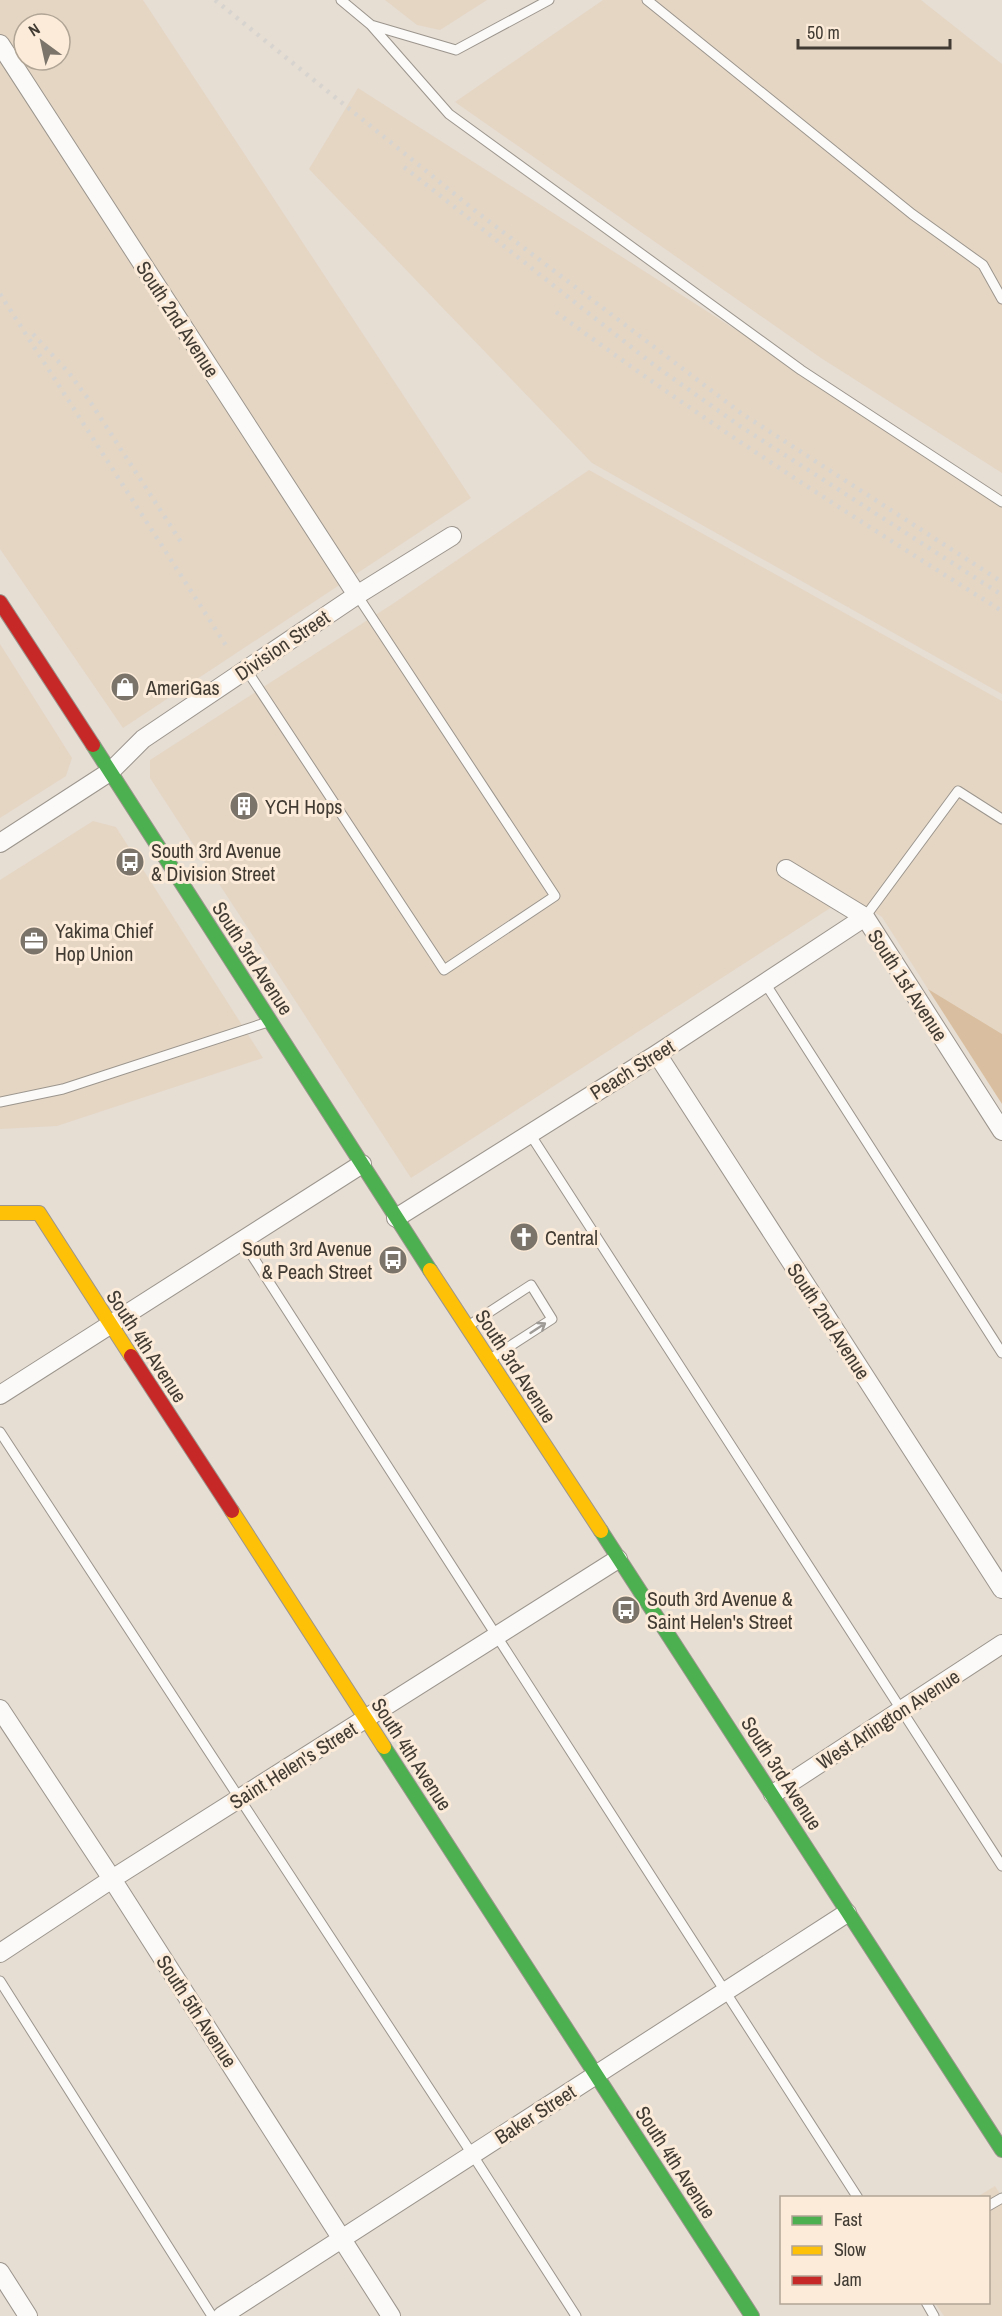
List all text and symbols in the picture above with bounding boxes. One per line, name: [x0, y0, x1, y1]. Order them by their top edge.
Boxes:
north arrow: [12, 12, 72, 72]
scale bar: [798, 12, 950, 50]
text: N: [24, 18, 44, 41]
text: 50 m: [807, 20, 840, 45]
street label: South 2nd Avenue: [130, 256, 226, 382]
street label: Division Street: [229, 603, 335, 687]
shop icon: AmeriGas: [109, 671, 141, 703]
place label: AmeriGas: [145, 674, 220, 701]
building icon: YCH Hops: [228, 790, 260, 822]
place label: YCH Hops: [265, 793, 342, 820]
place label: South 3rd Avenue & Division Street: [151, 837, 281, 887]
bus stop icon: South 3rd Avenue & Division Street: [114, 846, 146, 878]
street label: South 3rd Avenue: [206, 896, 300, 1020]
place label: Yakima Chief Hop Union: [55, 917, 154, 967]
street label: South 1st Avenue: [862, 924, 954, 1046]
office icon: Yakima Chief Hop Union: [18, 925, 50, 957]
street label: Peach Street: [585, 1032, 680, 1106]
church icon: Central: [508, 1221, 540, 1253]
place label: Central: [545, 1224, 598, 1251]
place label: South 3rd Avenue & Peach Street: [242, 1235, 372, 1285]
bus stop icon: South 3rd Avenue & Peach Street: [377, 1244, 409, 1276]
street label: South 2nd Avenue: [781, 1258, 877, 1384]
street label: South 4th Avenue: [100, 1284, 194, 1408]
street label: South 3rd Avenue: [469, 1304, 563, 1428]
one-way arrow: [529, 1322, 545, 1334]
place label: South 3rd Avenue & Saint Helen's Street: [647, 1585, 793, 1635]
bus stop icon: South 3rd Avenue & Saint Helen's Street: [610, 1594, 642, 1626]
street label: West Arlington Avenue: [811, 1663, 965, 1775]
street label: South 4th Avenue: [365, 1692, 459, 1816]
street label: South 3rd Avenue: [735, 1711, 829, 1835]
street label: Saint Helen's Street: [224, 1715, 362, 1815]
street label: South 5th Avenue: [150, 1949, 244, 2073]
street label: Baker Street: [489, 2078, 581, 2150]
street label: South 4th Avenue: [629, 2100, 723, 2224]
legend: [780, 2196, 990, 2304]
text: Fast: [834, 2207, 862, 2232]
text: Slow: [834, 2237, 866, 2262]
text: Jam: [834, 2267, 862, 2292]

